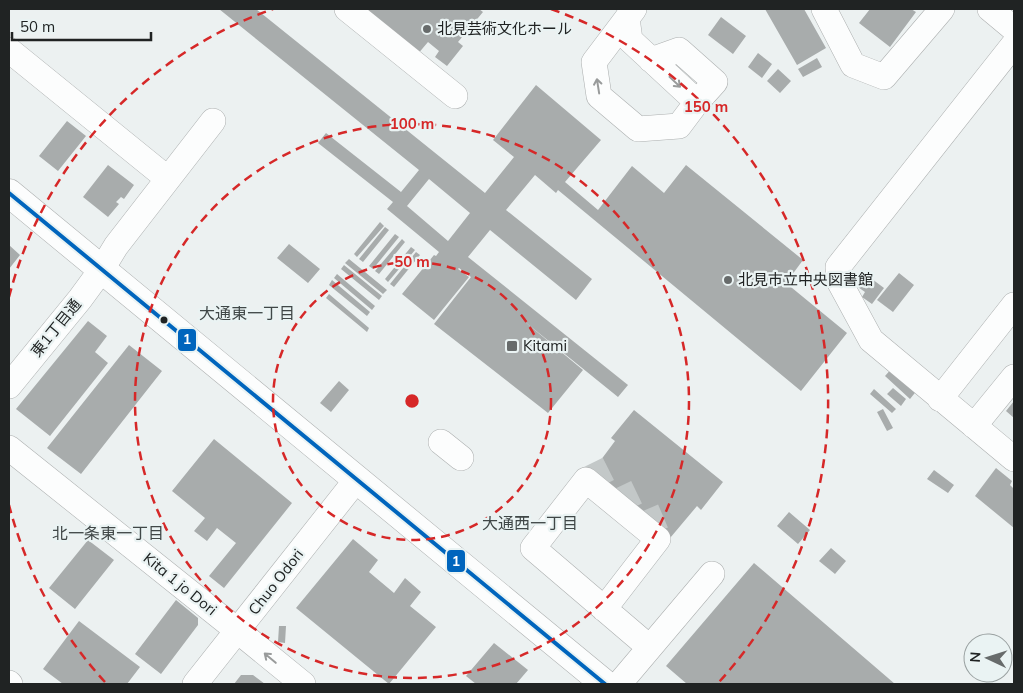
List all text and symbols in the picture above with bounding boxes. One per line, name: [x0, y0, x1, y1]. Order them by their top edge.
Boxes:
scale bar: [12, 10, 151, 42]
text: 50 m: [20, 17, 55, 36]
place label: 北見芸術文化ホール: [437, 19, 572, 38]
marker: 北見芸術文化ホール: [421, 23, 433, 35]
one-way arrow: [668, 76, 681, 88]
one-way arrow: [592, 78, 602, 94]
text: 150 m: [684, 97, 728, 116]
text: 100 m: [390, 114, 434, 133]
text: 50 m: [394, 252, 430, 271]
place label: 北見市立中央図書館: [738, 270, 873, 289]
marker: 北見市立中央図書館: [722, 274, 734, 286]
street label: 東1丁目通: [27, 295, 85, 360]
district label: 大通東一丁目: [199, 303, 295, 323]
unlabelled marker: [159, 315, 169, 325]
line badge: 1: [177, 328, 197, 352]
text: 1: [183, 330, 191, 348]
place label: Kitami: [523, 336, 567, 355]
marker: Kitami: [505, 339, 519, 353]
centre of rings: [403, 392, 421, 410]
district label: 大通西一丁目: [482, 513, 578, 533]
district label: 北一条東一丁目: [52, 523, 164, 543]
street label: Chuo Odori: [244, 545, 307, 618]
street label: Kita 1 jo Dori: [140, 548, 221, 619]
line badge: 1: [446, 549, 466, 573]
text: 1: [452, 552, 460, 570]
north arrow: [963, 633, 1013, 683]
text: N: [966, 651, 984, 663]
one-way arrow: [264, 652, 277, 663]

